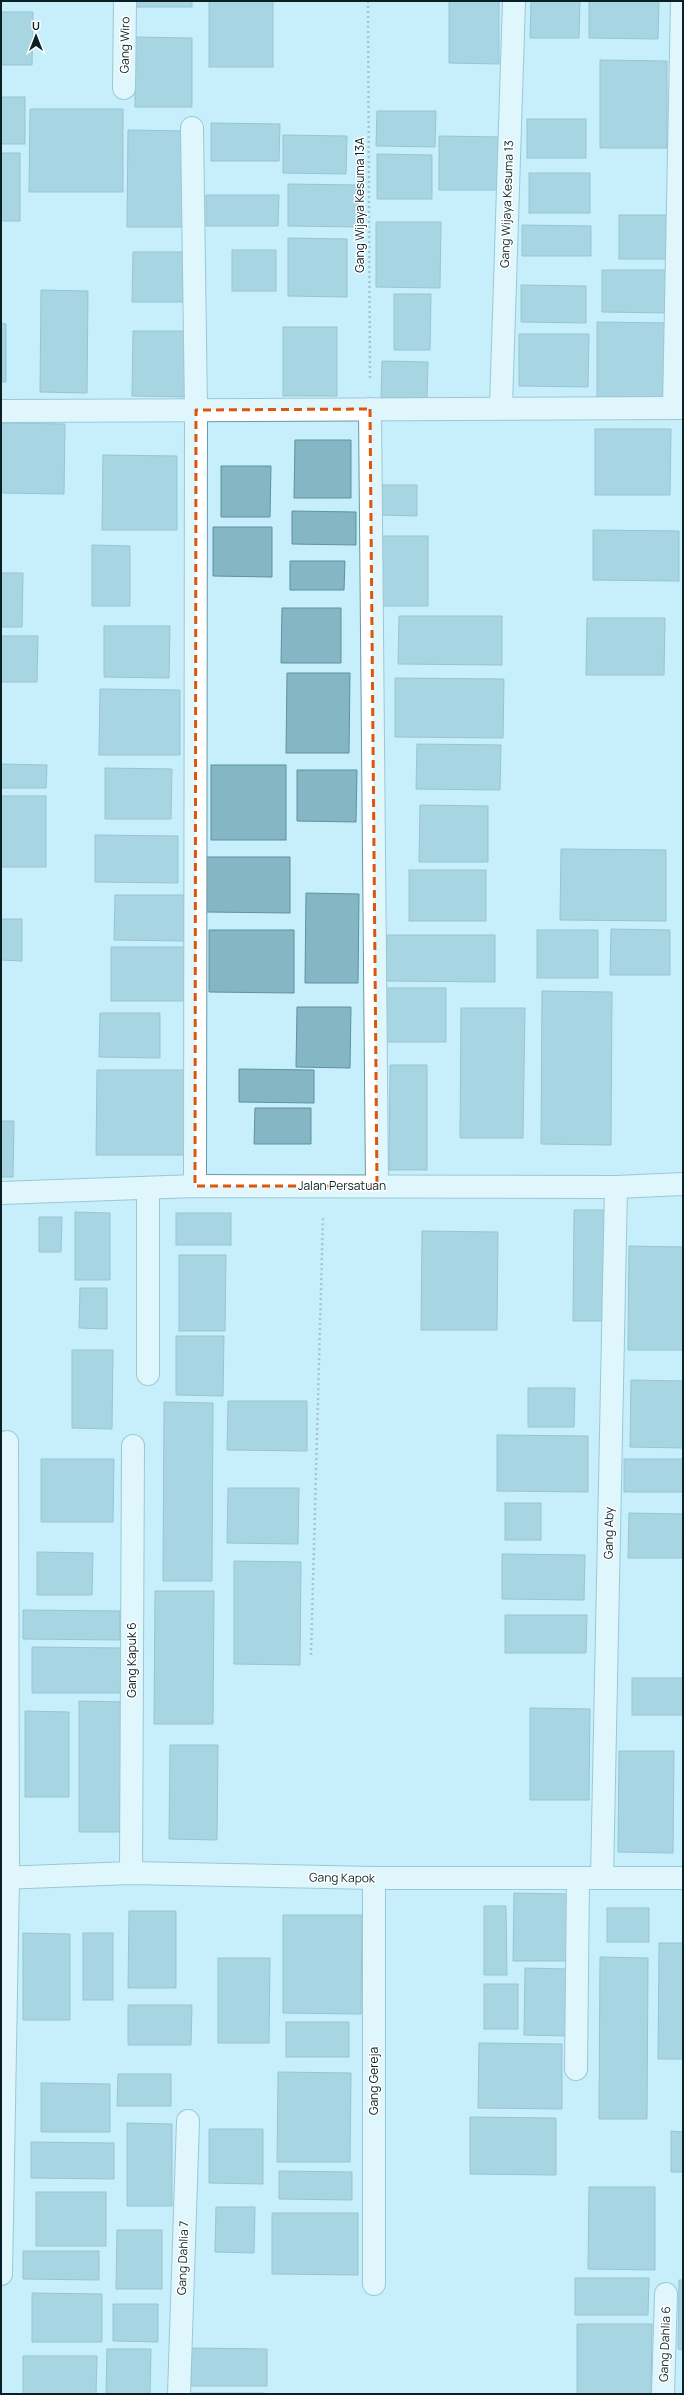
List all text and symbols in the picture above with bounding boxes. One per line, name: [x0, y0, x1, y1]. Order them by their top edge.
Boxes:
north arrow: [16, 16, 56, 56]
street label: Gang Wiro: [116, 16, 133, 74]
text: U: [32, 18, 40, 33]
street label: Gang Wijaya Kesuma 13A: [351, 137, 368, 273]
street label: Gang Wijaya Kesuma 13: [496, 140, 517, 268]
street label: Jalan Persatuan: [298, 1177, 386, 1194]
street label: Gang Aby: [600, 1506, 617, 1559]
street label: Gang Kapuk 6: [123, 1622, 140, 1698]
street label: Gang Kapok: [309, 1868, 376, 1887]
street label: Gang Gereja: [365, 2047, 382, 2115]
street label: Gang Dahlia 7: [173, 2221, 192, 2295]
street label: Gang Dahlia 6: [655, 2306, 674, 2382]

